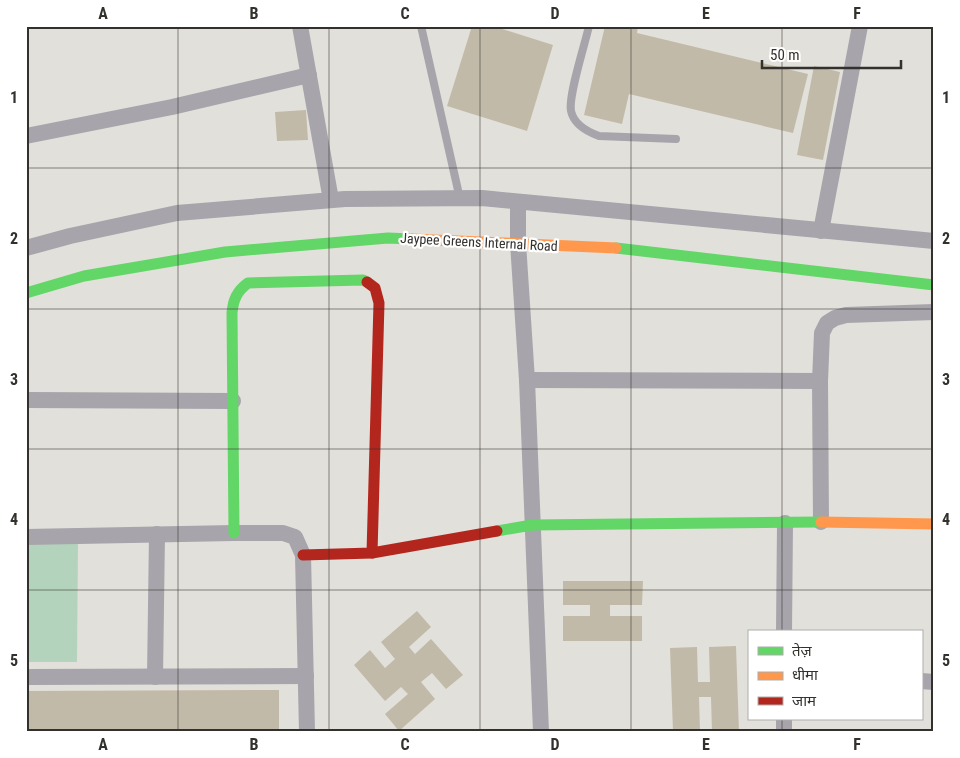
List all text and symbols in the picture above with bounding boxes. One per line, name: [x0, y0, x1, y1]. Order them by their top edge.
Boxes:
text: A: [98, 4, 108, 23]
text: B: [250, 4, 259, 23]
text: C: [400, 4, 410, 23]
text: D: [550, 4, 560, 23]
text: E: [702, 4, 710, 23]
text: F: [853, 4, 861, 23]
scale bar: [762, 38, 901, 70]
text: 50 m: [770, 46, 800, 64]
text: 1: [10, 88, 18, 107]
text: 1: [942, 88, 950, 107]
text: 2: [10, 229, 18, 248]
text: 2: [942, 229, 950, 248]
street label: Jaypee Greens Internal Road: [400, 230, 558, 254]
text: 3: [10, 370, 18, 389]
text: 3: [942, 370, 950, 389]
text: 4: [10, 510, 18, 529]
text: 4: [942, 510, 950, 529]
legend: [748, 630, 922, 720]
text: तेज़: [792, 642, 813, 660]
text: 5: [10, 651, 18, 670]
text: 5: [942, 651, 950, 670]
text: धीमा: [792, 666, 819, 684]
text: जाम: [792, 692, 817, 710]
text: A: [98, 735, 108, 754]
text: B: [250, 735, 259, 754]
text: C: [400, 735, 410, 754]
text: D: [550, 735, 560, 754]
text: E: [702, 735, 710, 754]
text: F: [853, 735, 861, 754]

